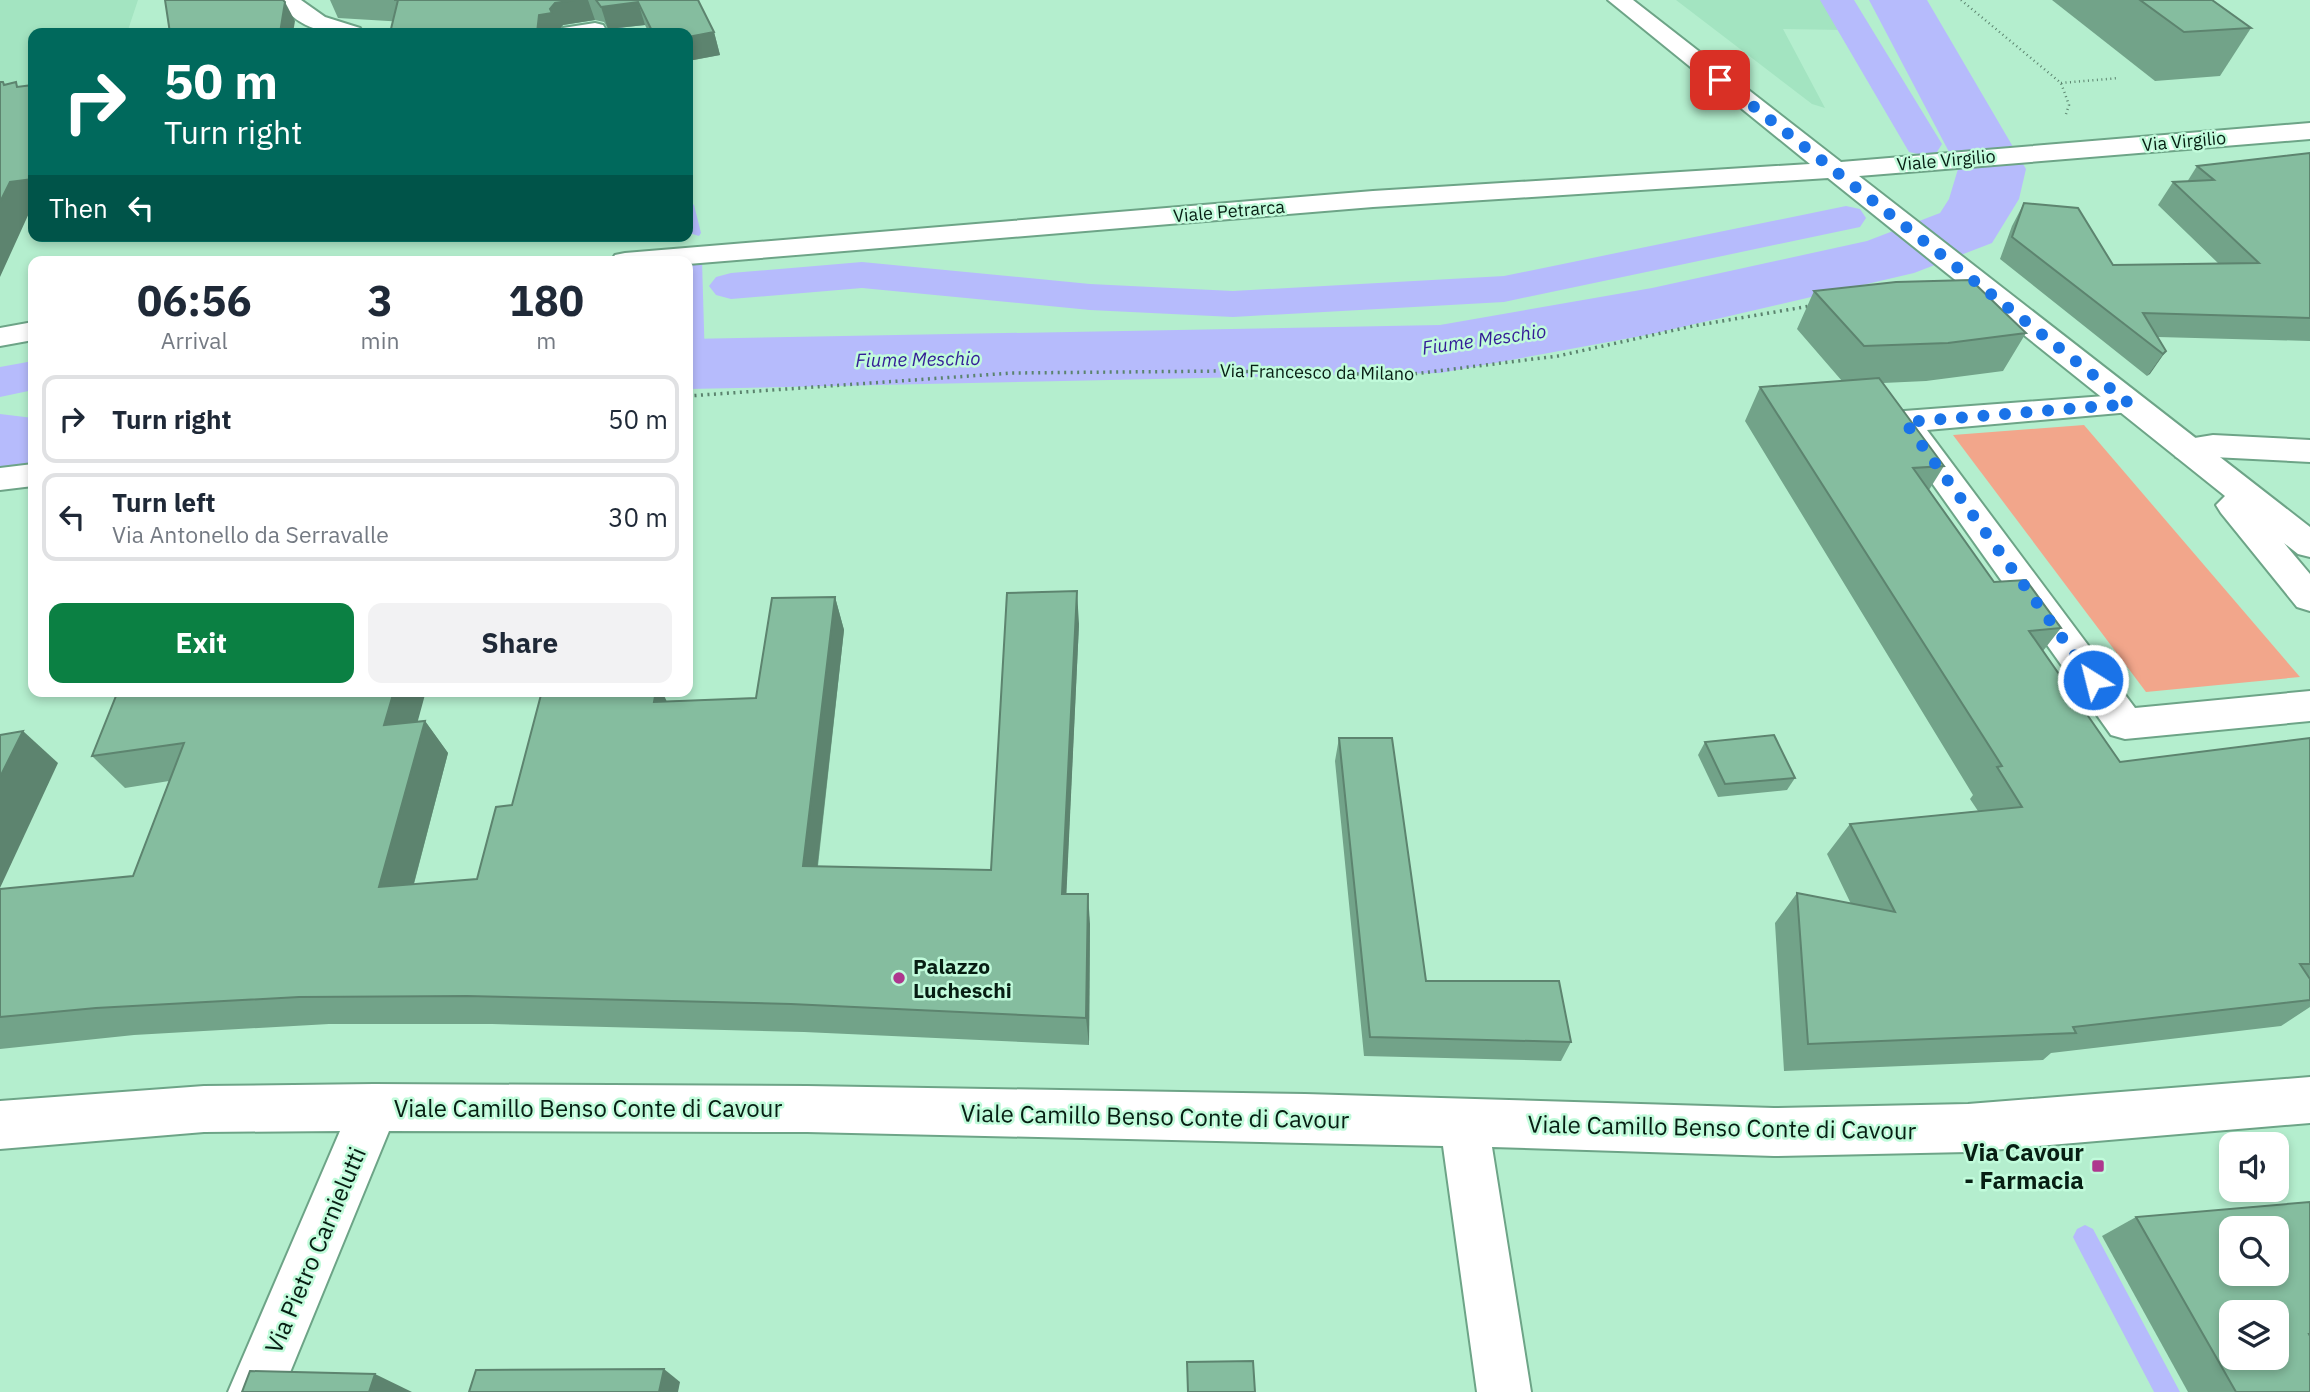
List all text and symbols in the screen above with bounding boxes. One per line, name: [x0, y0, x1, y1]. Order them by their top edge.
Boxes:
text: 50 m: [164, 49, 278, 112]
pin: [1690, 50, 1750, 110]
icon: right: [49, 56, 140, 147]
icon: arrive: [1701, 61, 1739, 99]
text: Turn right: [164, 111, 302, 153]
street label: Via Virgilio: [2141, 126, 2227, 156]
street label: Viale Virgilio: [1896, 144, 1996, 176]
icon: left: [122, 189, 160, 227]
text: Then: [49, 191, 108, 225]
street label: Viale Petrarca: [1172, 195, 1286, 227]
text: 06:56: [137, 273, 252, 328]
text: 3: [367, 273, 393, 328]
text: 180: [508, 273, 584, 328]
water label: Fiume Meschio: [1420, 318, 1548, 360]
text: Arrival: [161, 325, 228, 355]
text: min: [361, 325, 399, 355]
text: m: [536, 325, 556, 355]
water label: Fiume Meschio: [855, 346, 981, 372]
street label: Via Francesco da Milano: [1220, 359, 1414, 385]
icon: right: [53, 400, 91, 438]
text: Turn right: [112, 402, 231, 436]
text: 50 m: [608, 402, 668, 436]
text: Turn left: [112, 485, 215, 519]
icon: left: [53, 498, 91, 536]
text: 30 m: [608, 500, 668, 534]
text: Via Antonello da Serravalle: [112, 519, 389, 549]
button: Exit: [49, 603, 354, 683]
button: Share: [368, 603, 672, 683]
position arrow: [2056, 643, 2130, 717]
place label: Palazzo Lucheschi: [913, 952, 1012, 1004]
marker: Palazzo Lucheschi: [891, 970, 907, 986]
street label: Viale Camillo Benso Conte di Cavour: [394, 1092, 782, 1124]
street label: Viale Camillo Benso Conte di Cavour: [960, 1097, 1350, 1135]
street label: Viale Camillo Benso Conte di Cavour: [1527, 1108, 1917, 1146]
map controls: [2219, 1132, 2289, 1370]
button: sound: [2219, 1132, 2289, 1202]
place label: Via Cavour - Farmacia: [1963, 1136, 2084, 1196]
street label: Via Pietro Carnielutti: [257, 1142, 373, 1358]
marker: Via Cavour - Farmacia: [2090, 1158, 2106, 1174]
button: search: [2219, 1216, 2289, 1286]
button: layers: [2219, 1300, 2289, 1370]

